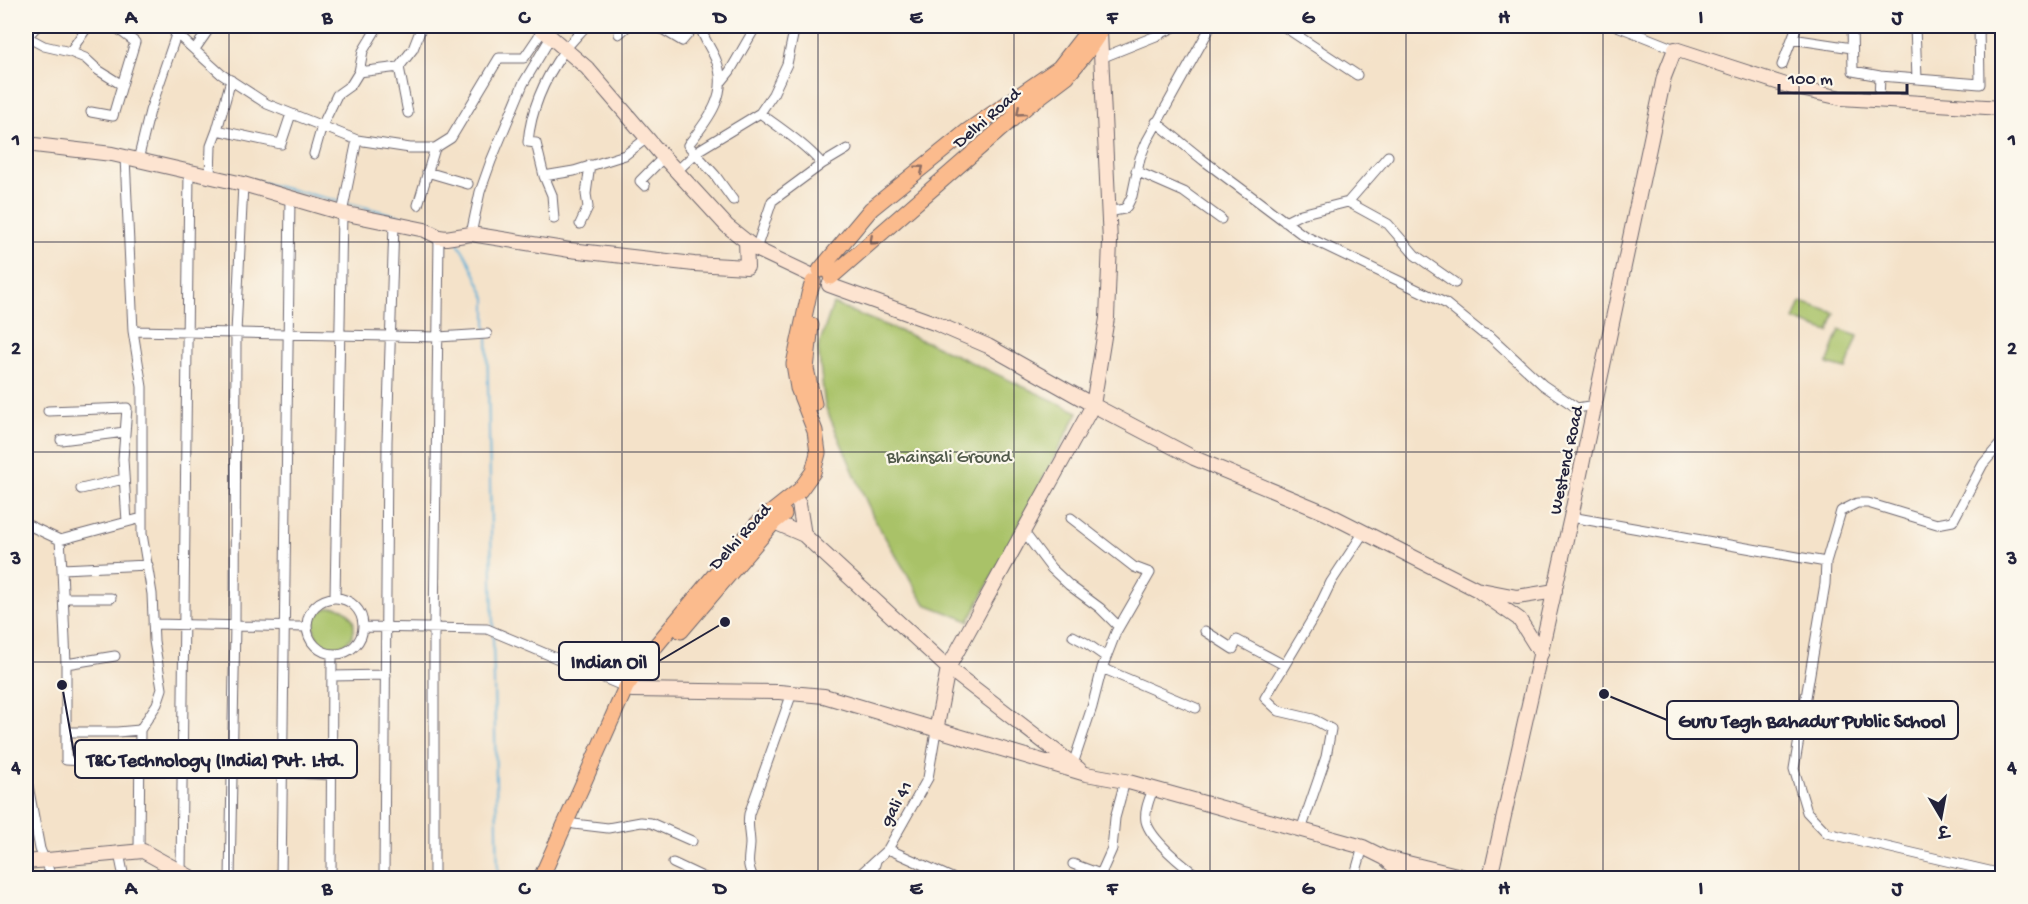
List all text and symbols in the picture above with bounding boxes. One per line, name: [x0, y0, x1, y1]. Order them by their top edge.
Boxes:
text: A: [124, 8, 139, 31]
text: B: [321, 8, 333, 31]
text: C: [518, 8, 532, 31]
text: D: [711, 8, 727, 31]
text: E: [910, 8, 924, 31]
text: F: [1106, 8, 1119, 31]
text: G: [1302, 8, 1316, 31]
text: H: [1498, 8, 1510, 31]
text: I: [1699, 8, 1704, 31]
text: J: [1891, 8, 1904, 31]
scale bar: [1779, 57, 1906, 95]
text: 100 m: [1787, 70, 1833, 91]
street label: Delhi Road: [949, 83, 1027, 154]
one-way arrow: [1015, 105, 1026, 116]
text: 1: [11, 130, 20, 153]
text: 1: [2007, 130, 2016, 153]
one-way arrow: [913, 166, 924, 177]
one-way arrow: [869, 234, 880, 245]
text: 2: [11, 339, 21, 362]
text: 2: [2007, 339, 2017, 362]
street label: Westend Road: [1546, 403, 1590, 517]
park label: Bhainsali Ground: [886, 448, 1013, 469]
street label: Delhi Road: [705, 499, 777, 576]
text: 3: [10, 549, 21, 572]
text: 3: [2006, 549, 2017, 572]
callout: Indian Oil: [559, 642, 659, 680]
text: Indian Oil: [571, 653, 648, 676]
callout: Guru Tegh Bahadur Public School: [1667, 701, 1958, 739]
text: Guru Tegh Bahadur Public School: [1678, 712, 1946, 735]
callout: T&C Technology (India) Pvt. Ltd.: [75, 740, 357, 778]
text: T&C Technology (India) Pvt. Ltd.: [85, 751, 345, 774]
text: 4: [10, 758, 21, 781]
text: 4: [2006, 758, 2017, 781]
street label: gali 41: [876, 778, 918, 830]
north arrow: [1911, 787, 1971, 847]
text: उ: [1935, 818, 1952, 839]
text: A: [124, 879, 139, 902]
text: B: [321, 879, 333, 902]
text: C: [518, 879, 532, 902]
text: D: [711, 879, 727, 902]
text: E: [910, 879, 924, 902]
text: F: [1106, 879, 1119, 902]
text: G: [1302, 879, 1316, 902]
text: H: [1498, 879, 1510, 902]
text: I: [1699, 879, 1704, 902]
text: J: [1891, 879, 1904, 902]

